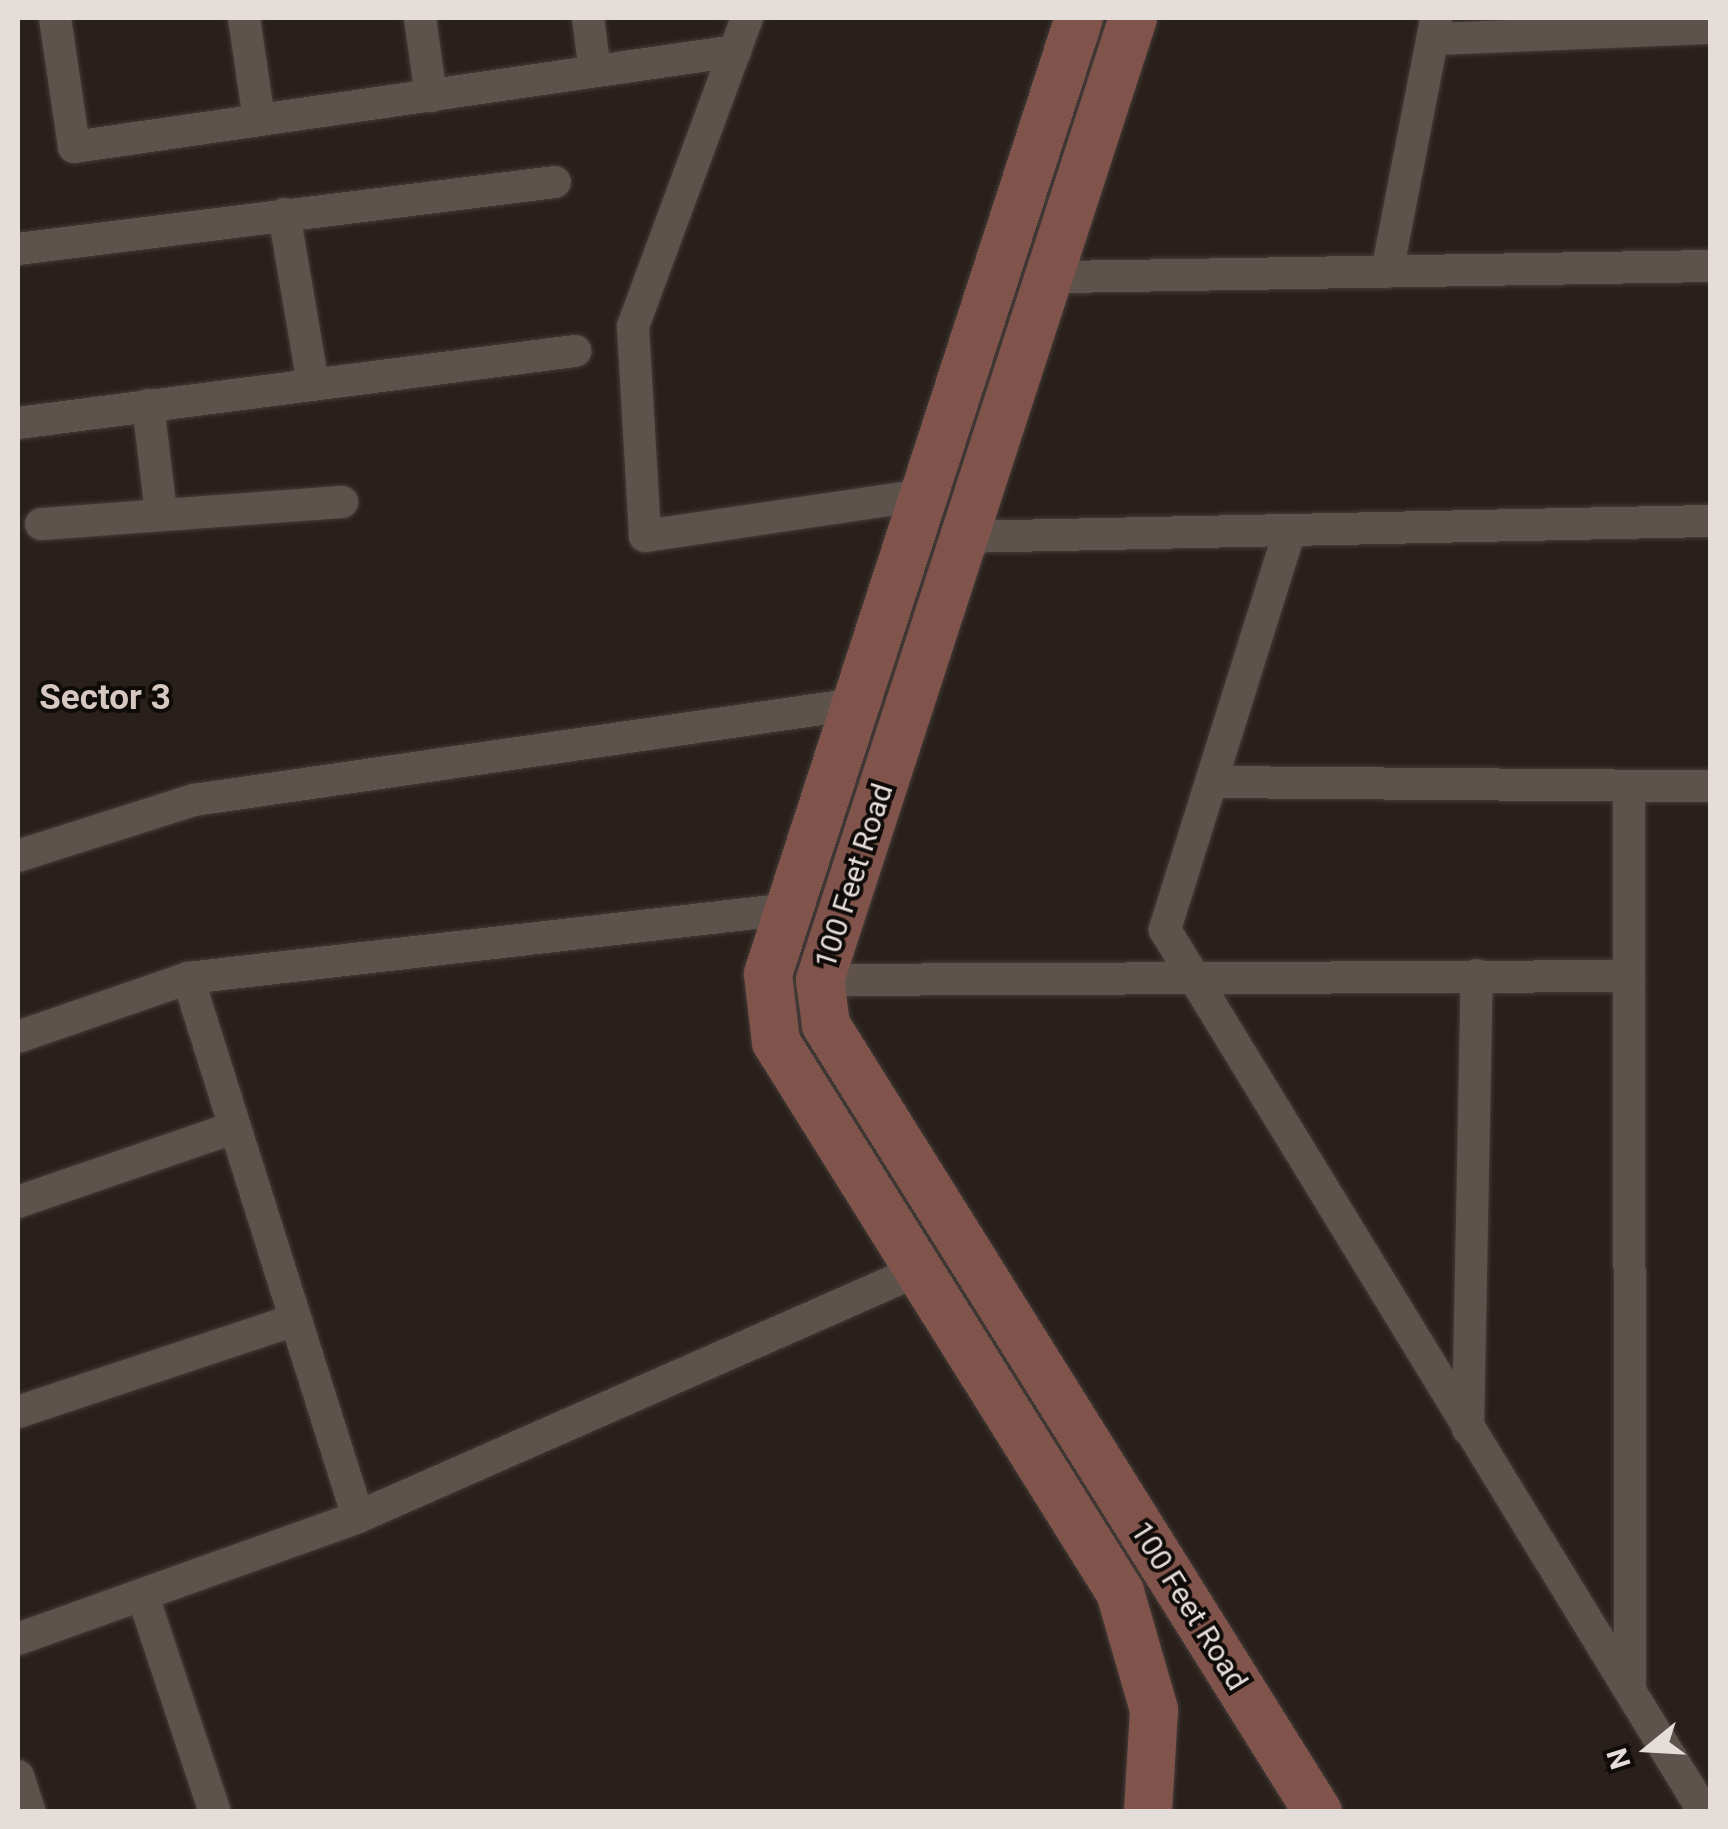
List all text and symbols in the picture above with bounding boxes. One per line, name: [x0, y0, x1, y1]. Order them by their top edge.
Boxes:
district label: Sector 3: [39, 677, 171, 719]
street label: 100 Feet Road: [807, 779, 901, 973]
street label: 100 Feet Road: [1123, 1515, 1255, 1697]
north arrow: [1598, 1699, 1698, 1799]
text: N: [1600, 1744, 1638, 1773]

